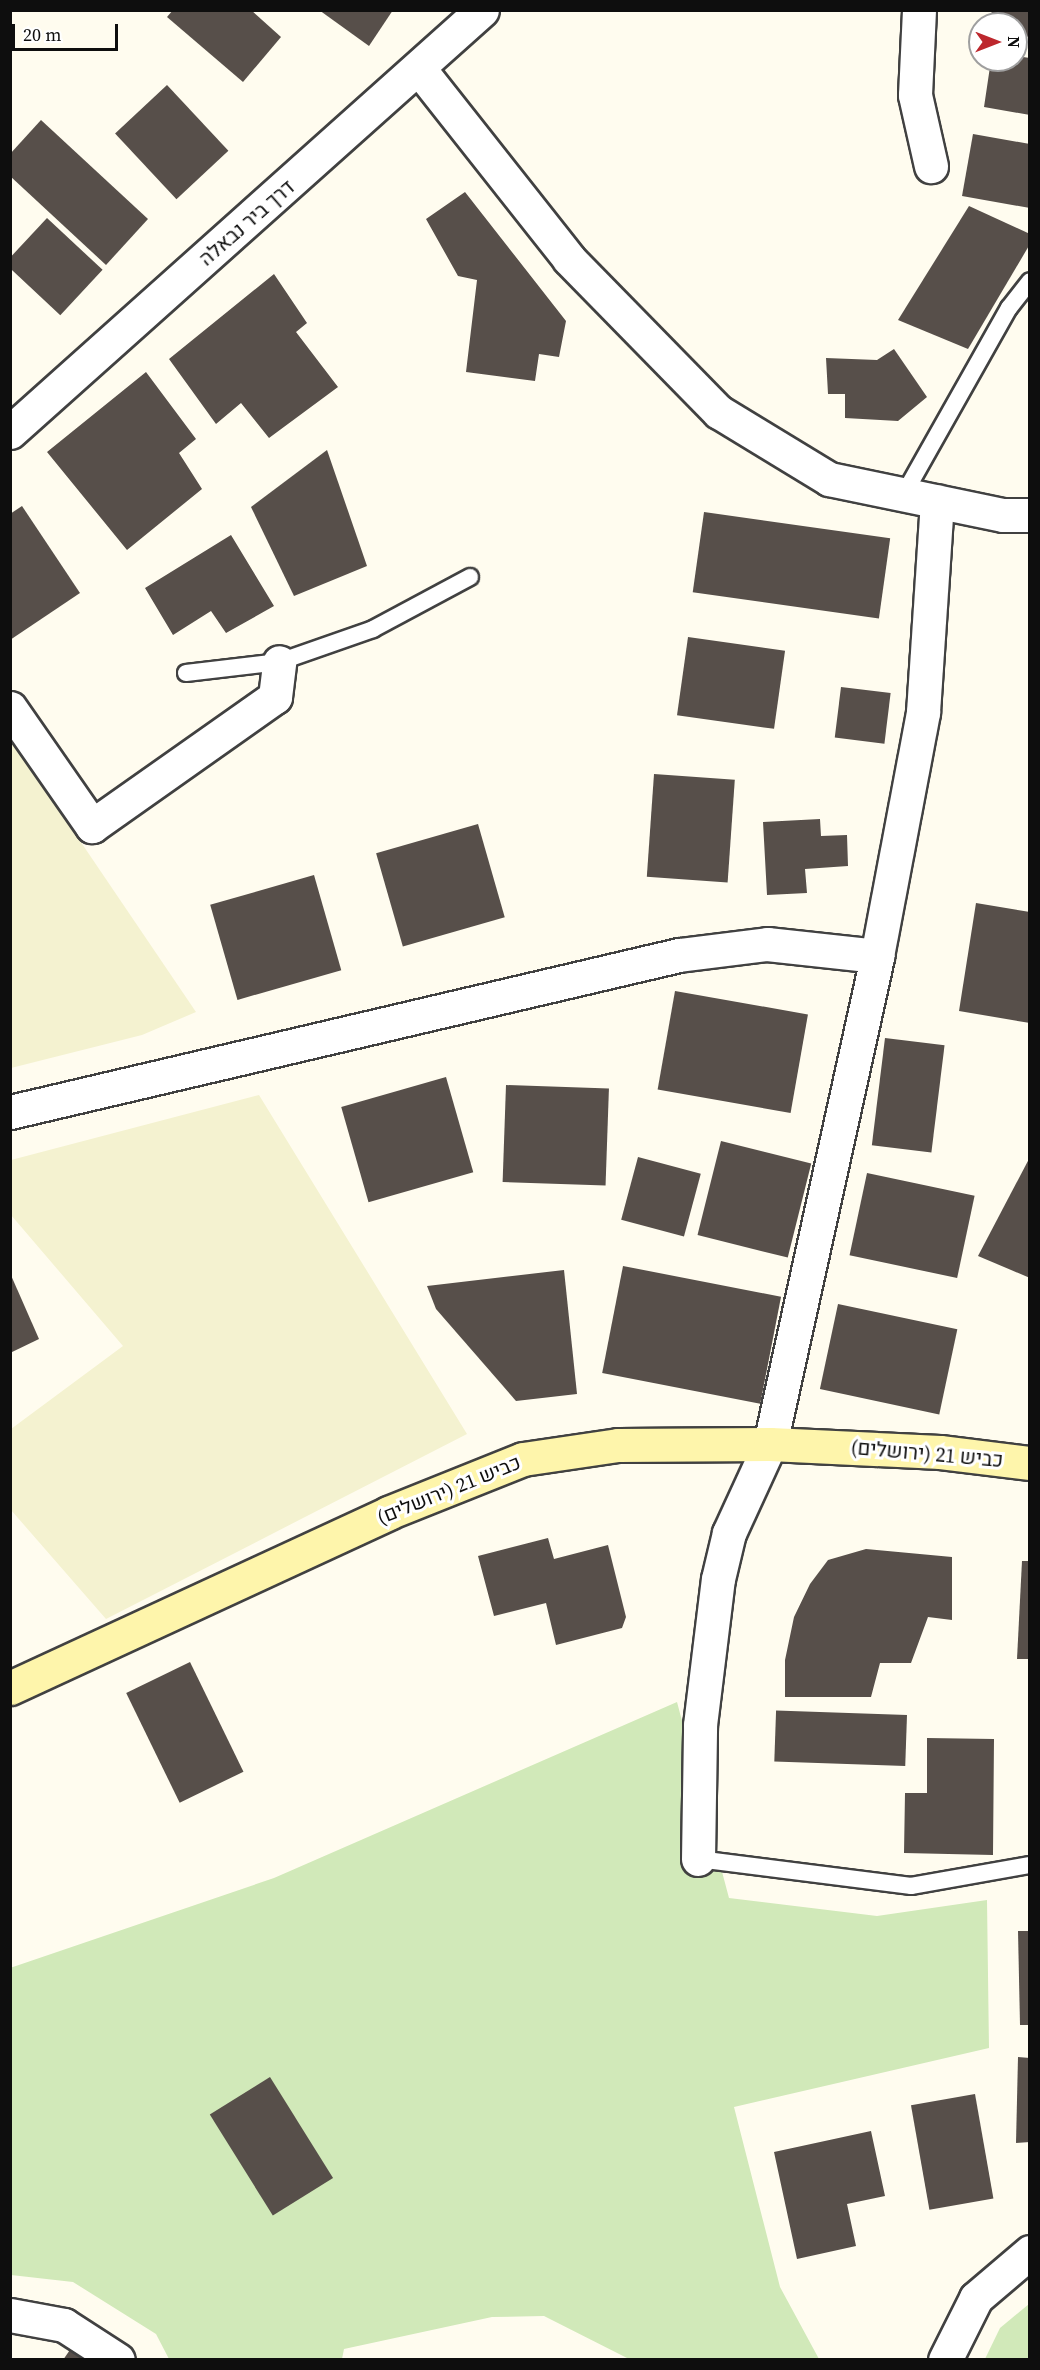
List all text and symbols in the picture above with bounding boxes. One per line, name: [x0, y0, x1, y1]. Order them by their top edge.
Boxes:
scale bar: [15, 12, 122, 50]
north arrow: [968, 12, 1028, 72]
text: 20 m: [23, 22, 61, 47]
text: N: [1003, 36, 1025, 48]
street label: דרך ביר נבאלה: [194, 175, 300, 271]
street label: כביש 21 (ירושלים): [850, 1435, 1004, 1473]
street label: כביש 21 (ירושלים): [374, 1450, 524, 1530]

